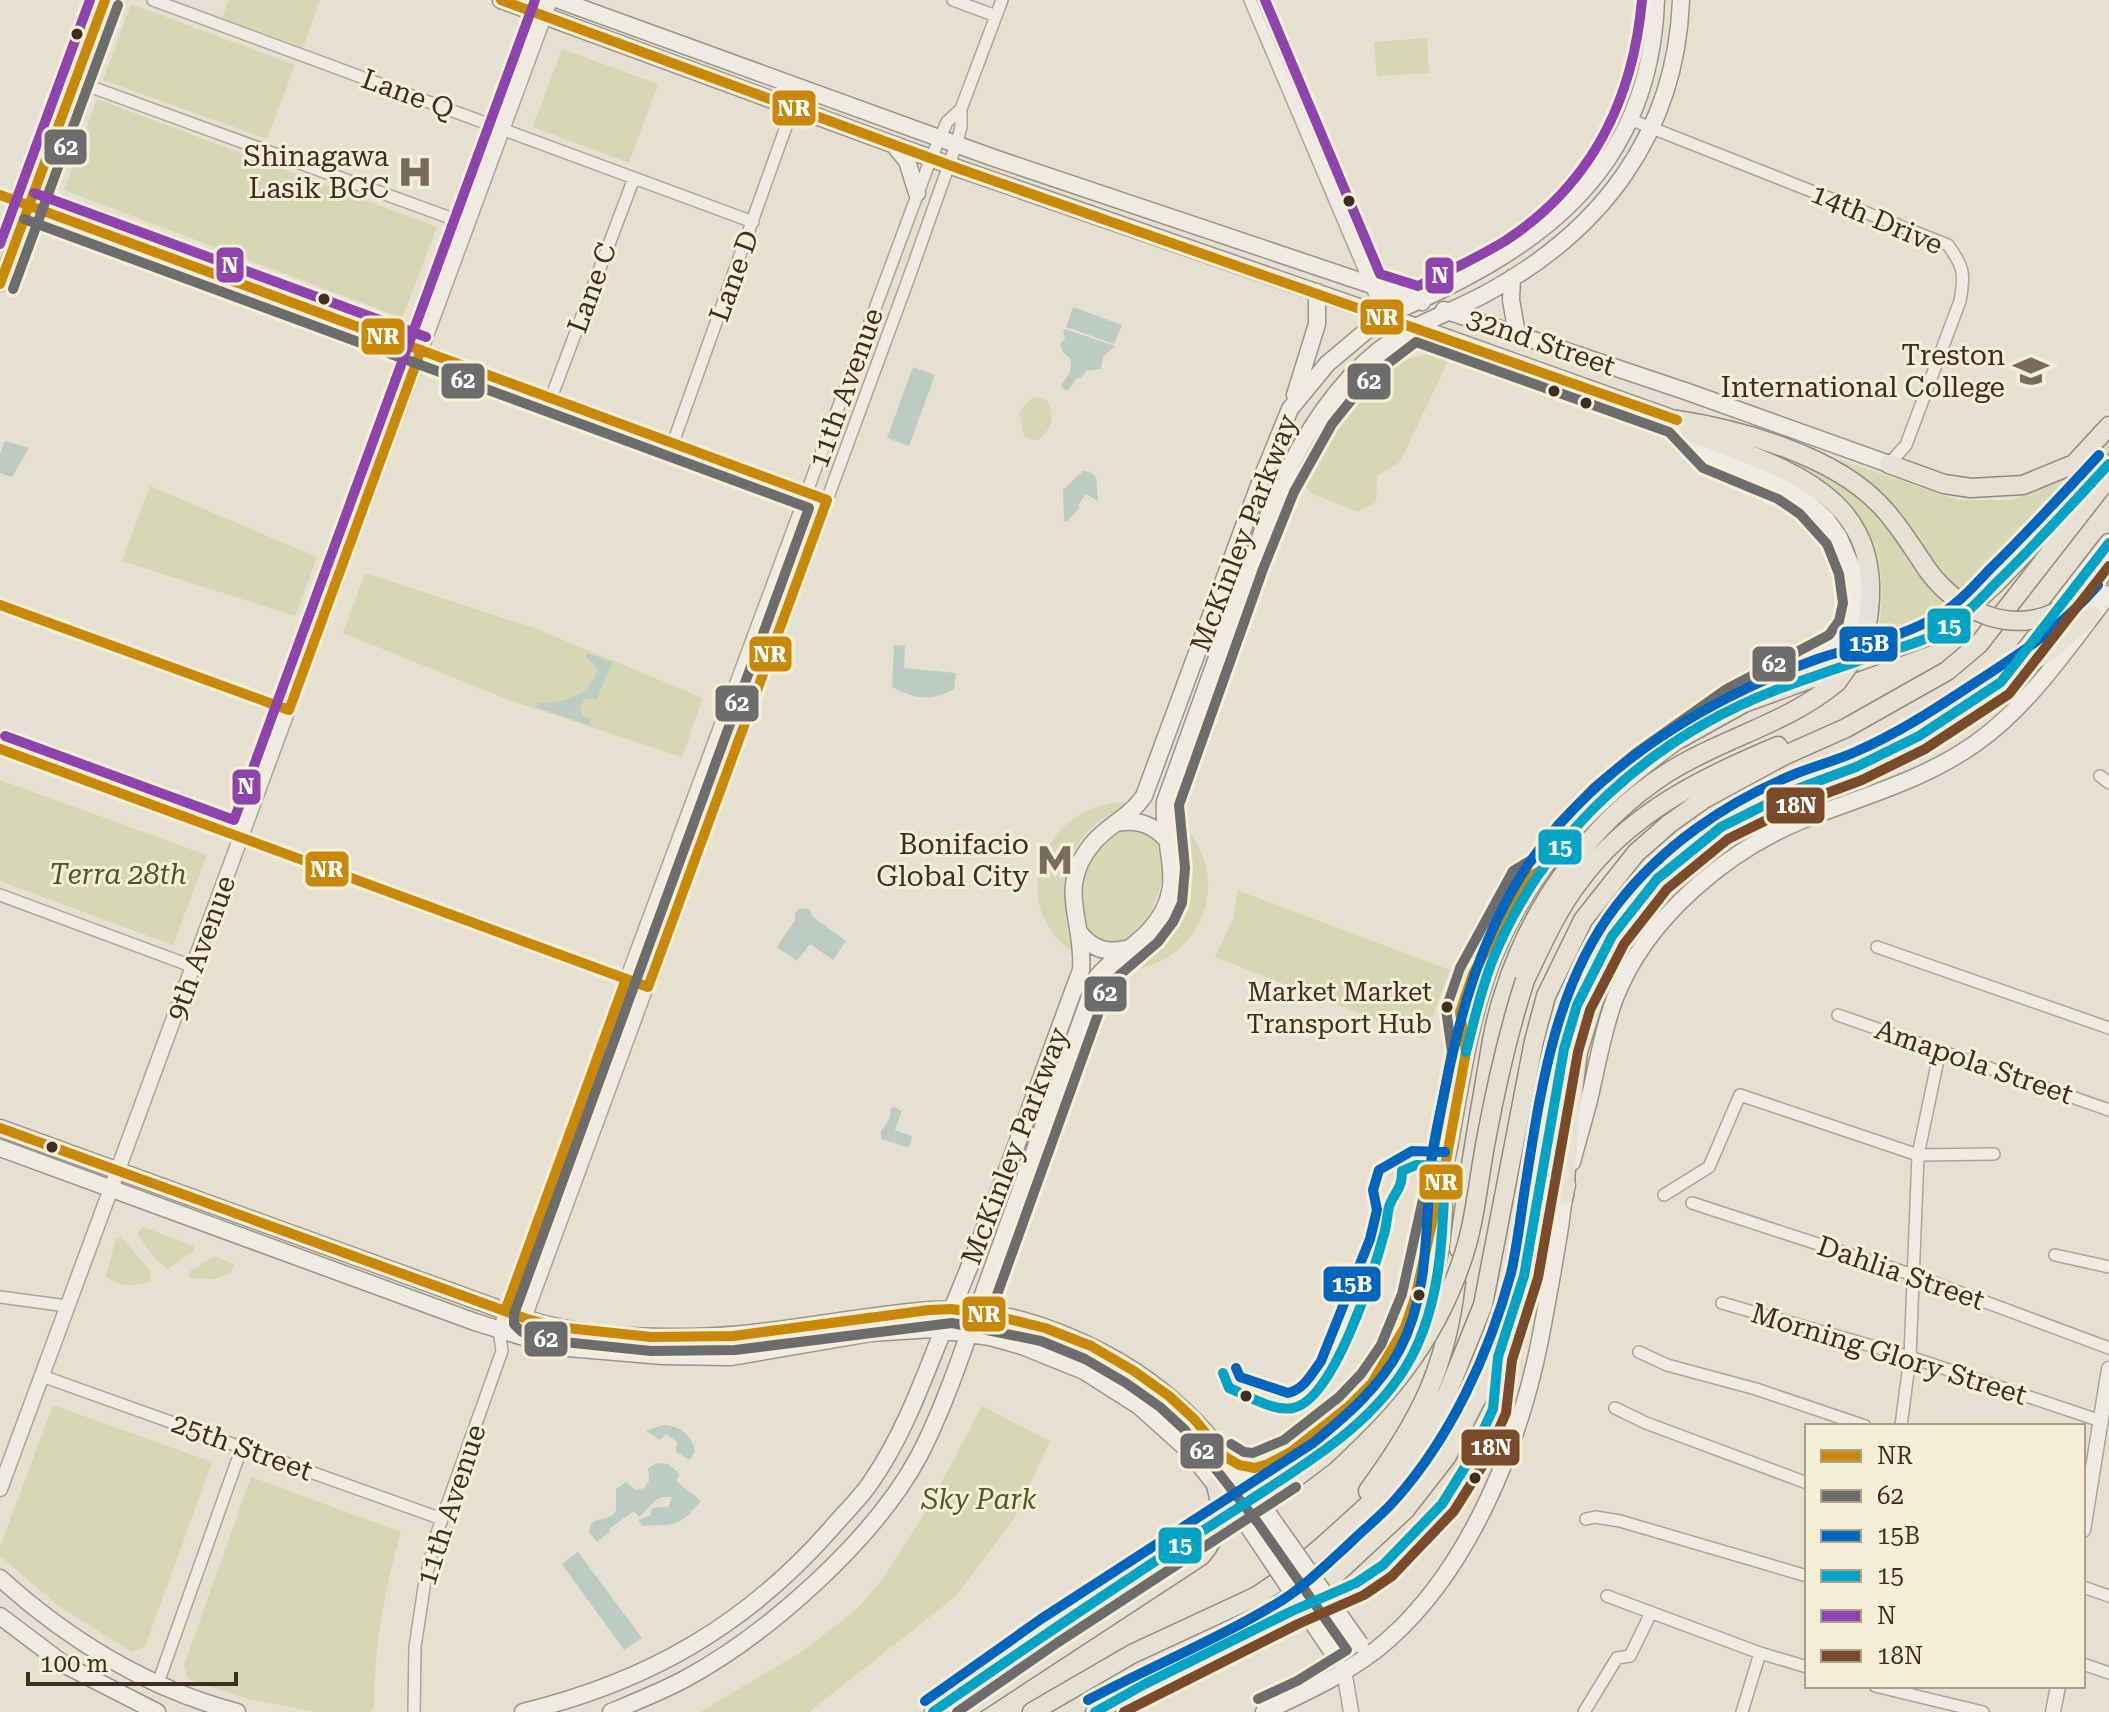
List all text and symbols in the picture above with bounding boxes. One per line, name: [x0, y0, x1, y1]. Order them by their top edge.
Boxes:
unlabelled marker: [69, 26, 85, 42]
street label: Lane Q: [357, 62, 459, 126]
line badge: NR: [771, 89, 817, 127]
text: NR: [777, 96, 811, 121]
line badge: 62: [43, 128, 88, 166]
text: 62: [54, 135, 78, 160]
place label: Shinagawa Lasik BGC: [243, 140, 389, 205]
hospital icon: Shinagawa Lasik BGC: [396, 153, 434, 191]
street label: 14th Drive: [1806, 176, 1948, 262]
unlabelled marker: [1341, 193, 1357, 209]
street label: Lane D: [702, 226, 766, 326]
street label: Lane C: [561, 238, 623, 338]
line badge: N: [215, 246, 245, 284]
text: N: [222, 253, 239, 278]
line badge: N: [1424, 256, 1455, 295]
text: N: [1432, 263, 1449, 288]
unlabelled marker: [316, 291, 332, 307]
line badge: NR: [1359, 298, 1405, 336]
street label: 32nd Street: [1462, 301, 1620, 383]
street label: 11th Avenue: [802, 304, 890, 472]
text: NR: [1365, 305, 1399, 330]
line badge: NR: [360, 317, 406, 356]
text: NR: [366, 324, 400, 349]
place label: Treston International College: [1720, 339, 2005, 404]
school or university icon: Treston International College: [2012, 352, 2050, 390]
line badge: 62: [440, 362, 486, 400]
line badge: 62: [1346, 362, 1392, 401]
text: 62: [451, 368, 475, 393]
text: 62: [1357, 369, 1381, 394]
unlabelled marker: [1546, 383, 1562, 399]
unlabelled marker: [1578, 395, 1594, 411]
street label: McKinley Parkway: [1184, 409, 1305, 656]
line badge: 15: [1926, 607, 1972, 645]
text: 15: [1937, 614, 1961, 639]
line badge: 15B: [1838, 625, 1899, 663]
text: 15B: [1849, 631, 1889, 656]
line badge: NR: [748, 635, 793, 673]
text: NR: [753, 642, 787, 667]
line badge: 62: [1751, 645, 1797, 683]
text: 62: [1762, 652, 1786, 677]
line badge: 62: [714, 684, 760, 723]
text: 62: [725, 691, 749, 716]
line badge: N: [231, 768, 262, 806]
text: N: [238, 774, 255, 799]
line badge: 18N: [1765, 786, 1826, 825]
text: 18N: [1775, 793, 1817, 818]
place label: Bonifacio Global City: [876, 828, 1029, 893]
line badge: 15: [1537, 828, 1583, 866]
text: 15: [1548, 835, 1572, 860]
metro station icon: Bonifacio Global City: [1036, 841, 1074, 879]
line badge: NR: [304, 850, 350, 888]
text: NR: [310, 857, 344, 882]
park label: Terra 28th: [49, 858, 187, 891]
street label: 9th Avenue: [160, 871, 242, 1025]
line badge: 62: [1083, 975, 1128, 1013]
place label: Market Market Transport Hub: [1247, 977, 1432, 1039]
text: 62: [1093, 981, 1117, 1006]
marker: Market Market Transport Hub: [1439, 999, 1455, 1015]
street label: Amapola Street: [1871, 1013, 2077, 1111]
street label: McKinley Parkway: [955, 1022, 1076, 1269]
unlabelled marker: [44, 1139, 60, 1155]
line badge: NR: [1418, 1163, 1464, 1201]
text: NR: [1424, 1170, 1458, 1195]
street label: Dahlia Street: [1813, 1229, 1989, 1317]
line badge: 15B: [1322, 1265, 1382, 1303]
text: 15B: [1332, 1272, 1372, 1297]
unlabelled marker: [1411, 1287, 1427, 1303]
line badge: NR: [961, 1295, 1007, 1333]
street label: Morning Glory Street: [1747, 1296, 2031, 1412]
text: NR: [967, 1302, 1001, 1327]
line badge: 62: [523, 1320, 569, 1358]
text: 62: [534, 1327, 558, 1352]
unlabelled marker: [1238, 1388, 1254, 1404]
street label: 25th Street: [167, 1406, 317, 1488]
street label: 11th Avenue: [409, 1420, 493, 1590]
legend: [1805, 1424, 2085, 1688]
line badge: 18N: [1460, 1428, 1521, 1467]
line badge: 62: [1179, 1432, 1225, 1470]
text: 18N: [1470, 1435, 1512, 1460]
text: 62: [1190, 1439, 1214, 1464]
text: NR: [1877, 1442, 1913, 1470]
unlabelled marker: [1467, 1470, 1483, 1486]
text: 62: [1877, 1482, 1904, 1510]
park label: Sky Park: [920, 1483, 1037, 1516]
text: 15B: [1877, 1522, 1920, 1550]
line badge: 15: [1157, 1526, 1203, 1565]
text: 15: [1168, 1533, 1192, 1558]
text: 15: [1877, 1562, 1904, 1590]
text: N: [1877, 1602, 1896, 1630]
scale bar: [28, 1636, 236, 1686]
text: 18N: [1877, 1642, 1923, 1670]
text: 100 m: [40, 1650, 108, 1678]

